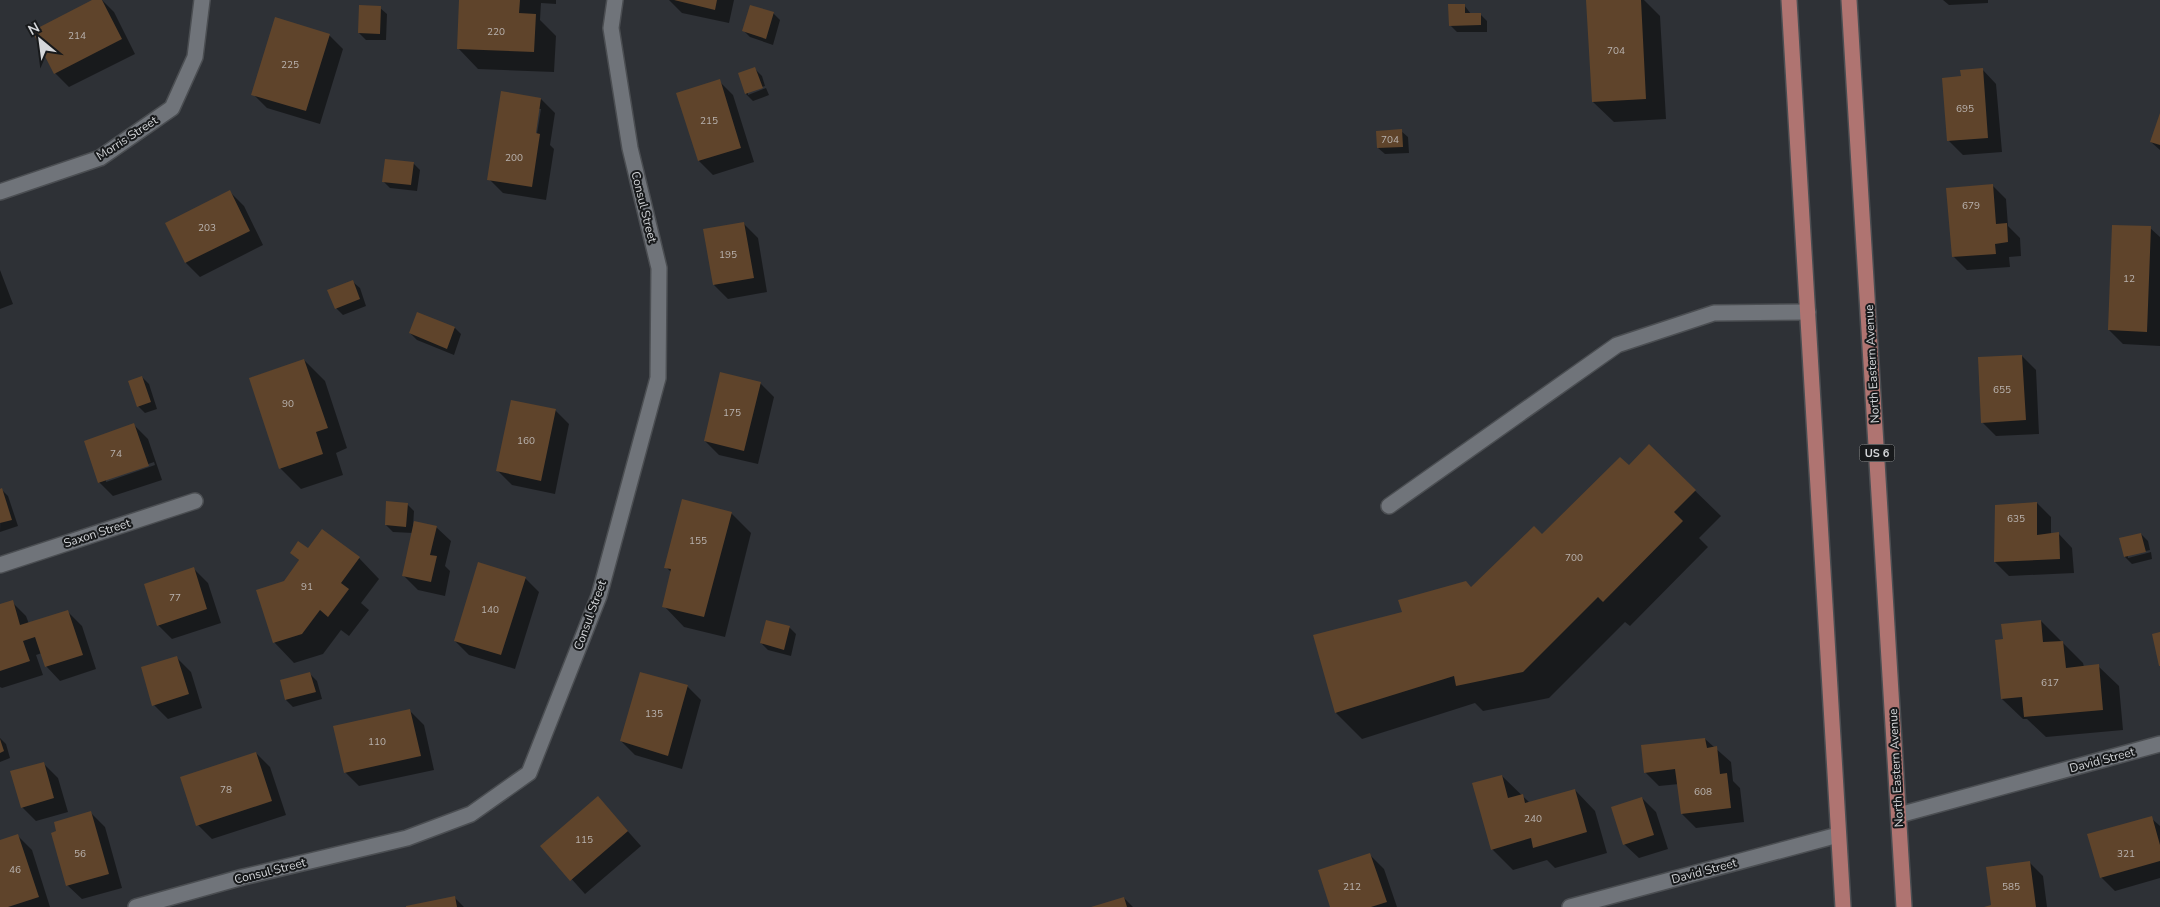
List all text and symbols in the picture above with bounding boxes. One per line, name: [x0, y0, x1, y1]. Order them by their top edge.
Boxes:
north arrow: [15, 15, 65, 65]
text: N: [25, 18, 43, 40]
house number: 220: [487, 25, 505, 39]
house number: 214: [68, 29, 86, 43]
house number: 704: [1607, 44, 1625, 58]
house number: 225: [281, 58, 299, 72]
house number: 695: [1956, 102, 1974, 116]
street label: Morris Street: [93, 112, 161, 164]
house number: 215: [700, 114, 718, 128]
house number: 704: [1381, 133, 1399, 147]
house number: 200: [505, 151, 523, 165]
street label: Consul Street: [627, 170, 661, 245]
house number: 679: [1962, 199, 1980, 213]
house number: 203: [198, 221, 216, 235]
house number: 195: [719, 248, 737, 262]
house number: 12: [2123, 272, 2135, 286]
street label: North Eastern Avenue: [1861, 304, 1883, 424]
house number: 655: [1993, 383, 2011, 397]
house number: 90: [282, 397, 294, 411]
house number: 175: [723, 406, 741, 420]
house number: 160: [517, 434, 535, 448]
road number: US 6: [1860, 444, 1894, 462]
house number: 74: [110, 447, 122, 461]
house number: 635: [2007, 512, 2025, 526]
street label: Saxon Street: [62, 514, 133, 551]
house number: 155: [689, 534, 707, 548]
house number: 700: [1565, 551, 1583, 565]
street label: Consul Street: [570, 577, 610, 652]
house number: 91: [301, 580, 313, 594]
house number: 77: [169, 591, 181, 605]
house number: 140: [481, 603, 499, 617]
house number: 617: [2041, 676, 2059, 690]
house number: 135: [645, 707, 663, 721]
street label: North Eastern Avenue: [1885, 708, 1907, 828]
house number: 110: [368, 735, 386, 749]
street label: David Street: [2068, 743, 2137, 776]
house number: 78: [220, 783, 232, 797]
house number: 608: [1694, 785, 1712, 799]
house number: 240: [1524, 812, 1542, 826]
house number: 115: [575, 833, 593, 847]
house number: 56: [74, 847, 86, 861]
house number: 321: [2117, 847, 2135, 861]
street label: Consul Street: [233, 854, 308, 888]
street label: David Street: [1670, 854, 1739, 887]
house number: 46: [9, 863, 21, 877]
house number: 212: [1343, 880, 1361, 894]
house number: 585: [2002, 880, 2020, 894]

